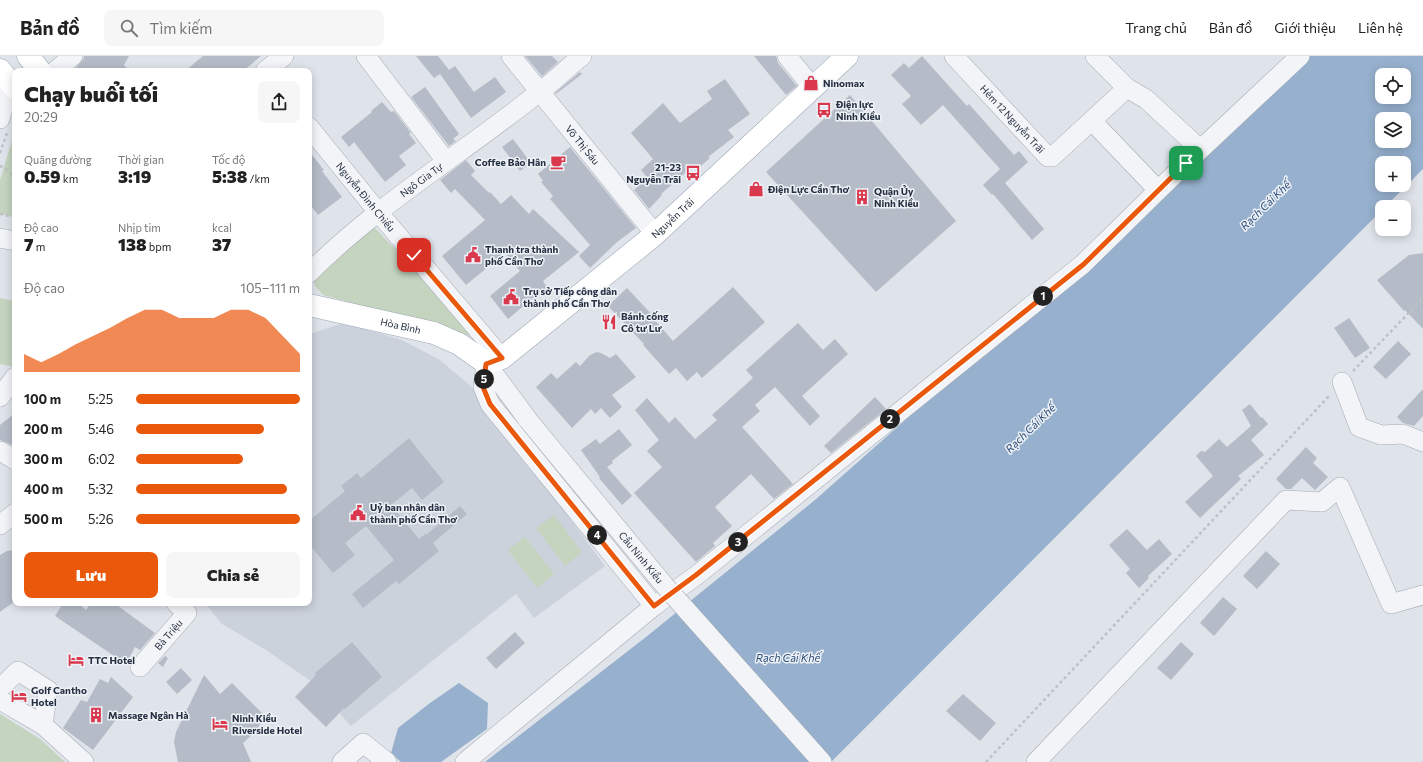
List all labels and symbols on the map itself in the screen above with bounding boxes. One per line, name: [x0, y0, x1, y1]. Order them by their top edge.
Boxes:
shop icon: Ninomax: [802, 74, 820, 92]
place label: Ninomax: [823, 77, 865, 89]
street label: Hẻm 12 Nguyễn Trãi: [978, 82, 1047, 156]
place label: Điện lực Ninh Kiều: [835, 98, 881, 122]
bus stop icon: Điện lực Ninh Kiều: [815, 101, 833, 119]
street label: Võ Thị Sáu: [563, 122, 602, 167]
pin: [1169, 146, 1203, 180]
cafe icon: Coffee Bảo Hân: [549, 153, 567, 171]
place label: Coffee Bảo Hân: [475, 156, 546, 168]
street label: Nguyễn Đình Chiểu: [334, 160, 398, 234]
street label: Ngô Gia Tự: [398, 160, 445, 199]
place label: 21-23 Nguyễn Trãi: [626, 161, 681, 185]
bus stop icon: 21-23 Nguyễn Trãi: [684, 164, 702, 182]
water label: Rạch Cái Khế: [1237, 176, 1295, 232]
shop icon: Điện Lực Cần Thơ: [747, 180, 765, 198]
place label: Điện Lực Cần Thơ: [767, 183, 849, 195]
place label: Quận Ủy Ninh Kiều: [874, 185, 919, 209]
building icon: Quận Ủy Ninh Kiều: [853, 188, 871, 206]
street label: Nguyễn Trãi: [649, 195, 696, 241]
pin: [397, 238, 431, 272]
place label: Thanh tra thành phố Cần Thơ: [485, 243, 558, 267]
public building icon: Thanh tra thành phố Cần Thơ: [464, 246, 482, 264]
place label: Trụ sở Tiếp công dân thành phố Cần Thơ: [523, 285, 617, 309]
pin: 1: [1033, 286, 1053, 306]
public building icon: Trụ sở Tiếp công dân thành phố Cần Thơ: [502, 288, 520, 306]
place label: Bánh cống Cô tư Lư: [621, 310, 669, 334]
restaurant icon: Bánh cống Cô tư Lư: [600, 313, 618, 331]
street label: Hòa Bình: [379, 315, 422, 336]
pin: 5: [474, 369, 494, 389]
water label: Rạch Cái Khế: [1002, 399, 1060, 455]
pin: 2: [880, 409, 900, 429]
place label: Uỷ ban nhân dân thành phố Cần Thơ: [370, 501, 457, 525]
public building icon: Uỷ ban nhân dân thành phố Cần Thơ: [349, 504, 367, 522]
pin: 4: [587, 525, 607, 545]
street label: Cầu Ninh Kiều: [617, 529, 666, 585]
pin: 3: [728, 532, 748, 552]
street label: Bà Triệu: [152, 617, 185, 652]
hotel icon: TTC Hotel: [67, 651, 85, 669]
water label: Rạch Cái Khế: [756, 651, 823, 664]
place label: TTC Hotel: [88, 654, 135, 666]
place label: Golf Cantho Hotel: [31, 684, 87, 708]
hotel icon: Golf Cantho Hotel: [10, 687, 28, 705]
building icon: Massage Ngân Hà: [87, 706, 105, 724]
place label: Massage Ngân Hà: [108, 709, 189, 721]
place label: Ninh Kiều Riverside Hotel: [232, 712, 303, 736]
hotel icon: Ninh Kiều Riverside Hotel: [211, 715, 229, 733]

